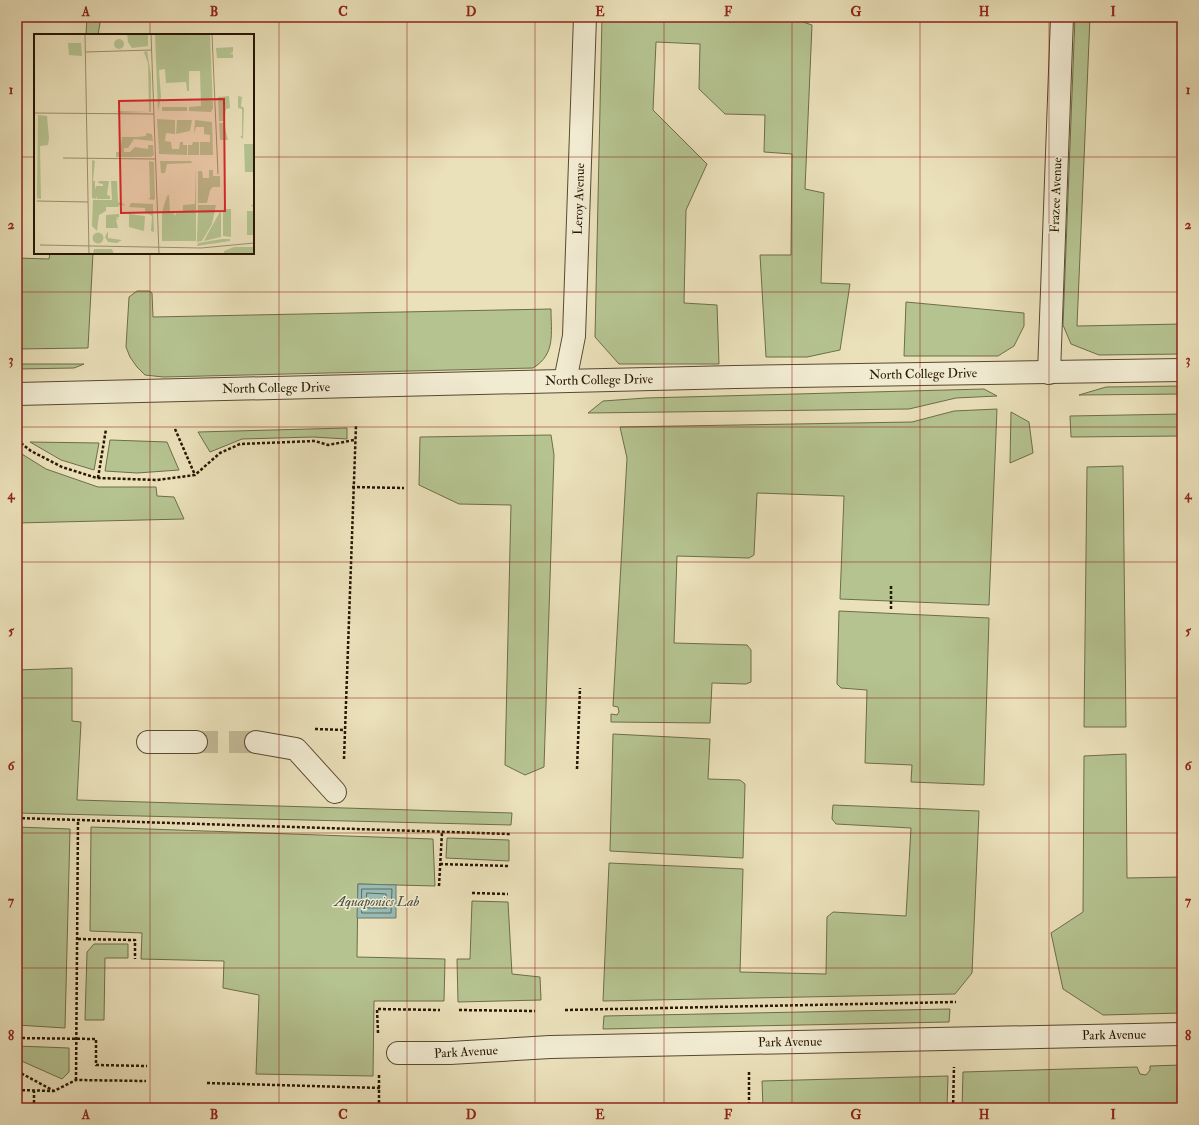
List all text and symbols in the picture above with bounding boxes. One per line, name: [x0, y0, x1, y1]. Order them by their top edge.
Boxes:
text: A: [81, 4, 91, 20]
text: B: [210, 4, 218, 20]
text: C: [338, 4, 348, 20]
text: D: [466, 4, 477, 20]
text: E: [595, 4, 605, 20]
text: F: [724, 4, 733, 20]
text: G: [851, 4, 862, 20]
text: H: [979, 4, 990, 20]
text: I: [1110, 4, 1116, 20]
inset map: [34, 34, 254, 254]
text: 1: [9, 82, 14, 98]
text: 1: [1186, 82, 1191, 98]
street label: Frazee Avenue: [1047, 156, 1065, 233]
street label: Leroy Avenue: [570, 162, 589, 235]
text: 2: [8, 217, 15, 233]
text: 2: [1185, 217, 1192, 233]
text: 3: [9, 352, 14, 368]
text: 3: [1186, 352, 1191, 368]
street label: North College Drive: [869, 365, 978, 383]
street label: North College Drive: [545, 371, 654, 389]
street label: North College Drive: [222, 379, 331, 397]
text: 4: [6, 487, 15, 503]
text: 4: [1183, 487, 1192, 503]
text: 5: [8, 623, 14, 639]
text: 5: [1185, 623, 1191, 639]
text: 6: [8, 758, 16, 774]
text: 6: [1185, 758, 1193, 774]
text: 7: [8, 893, 15, 909]
water label: Aquaponics Lab: [333, 893, 420, 910]
text: 7: [1185, 893, 1192, 909]
street label: Park Avenue: [1082, 1026, 1147, 1044]
text: 8: [8, 1028, 14, 1044]
text: 8: [1185, 1028, 1191, 1044]
street label: Park Avenue: [758, 1033, 823, 1051]
street label: Park Avenue: [434, 1042, 499, 1062]
text: A: [81, 1107, 91, 1123]
text: B: [210, 1107, 218, 1123]
text: C: [338, 1107, 348, 1123]
text: D: [466, 1107, 477, 1123]
text: E: [595, 1107, 605, 1123]
text: F: [724, 1107, 733, 1123]
text: G: [851, 1107, 862, 1123]
text: H: [979, 1107, 990, 1123]
text: I: [1110, 1107, 1116, 1123]

